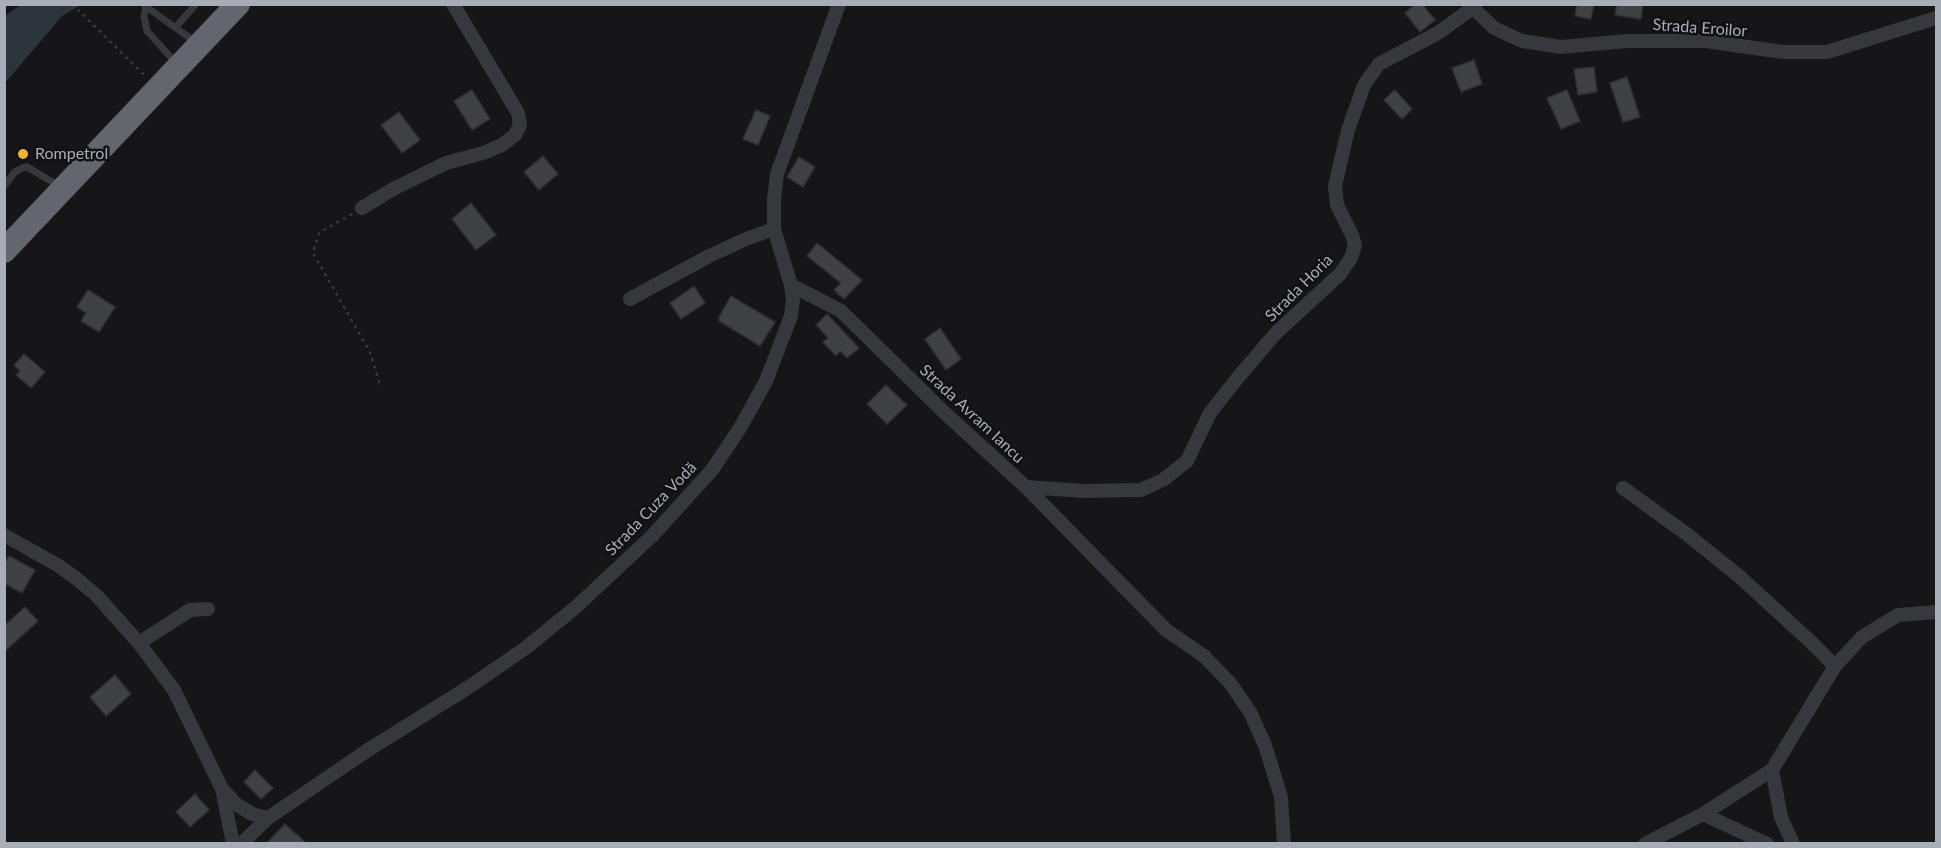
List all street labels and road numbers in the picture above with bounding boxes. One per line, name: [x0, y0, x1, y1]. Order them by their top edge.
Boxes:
street label: Strada Eroilor: [1652, 15, 1748, 41]
street label: Strada Horia: [1261, 250, 1337, 326]
street label: Strada Avram Iancu: [916, 361, 1028, 467]
street label: Strada Cuza Vodă: [601, 458, 701, 560]

